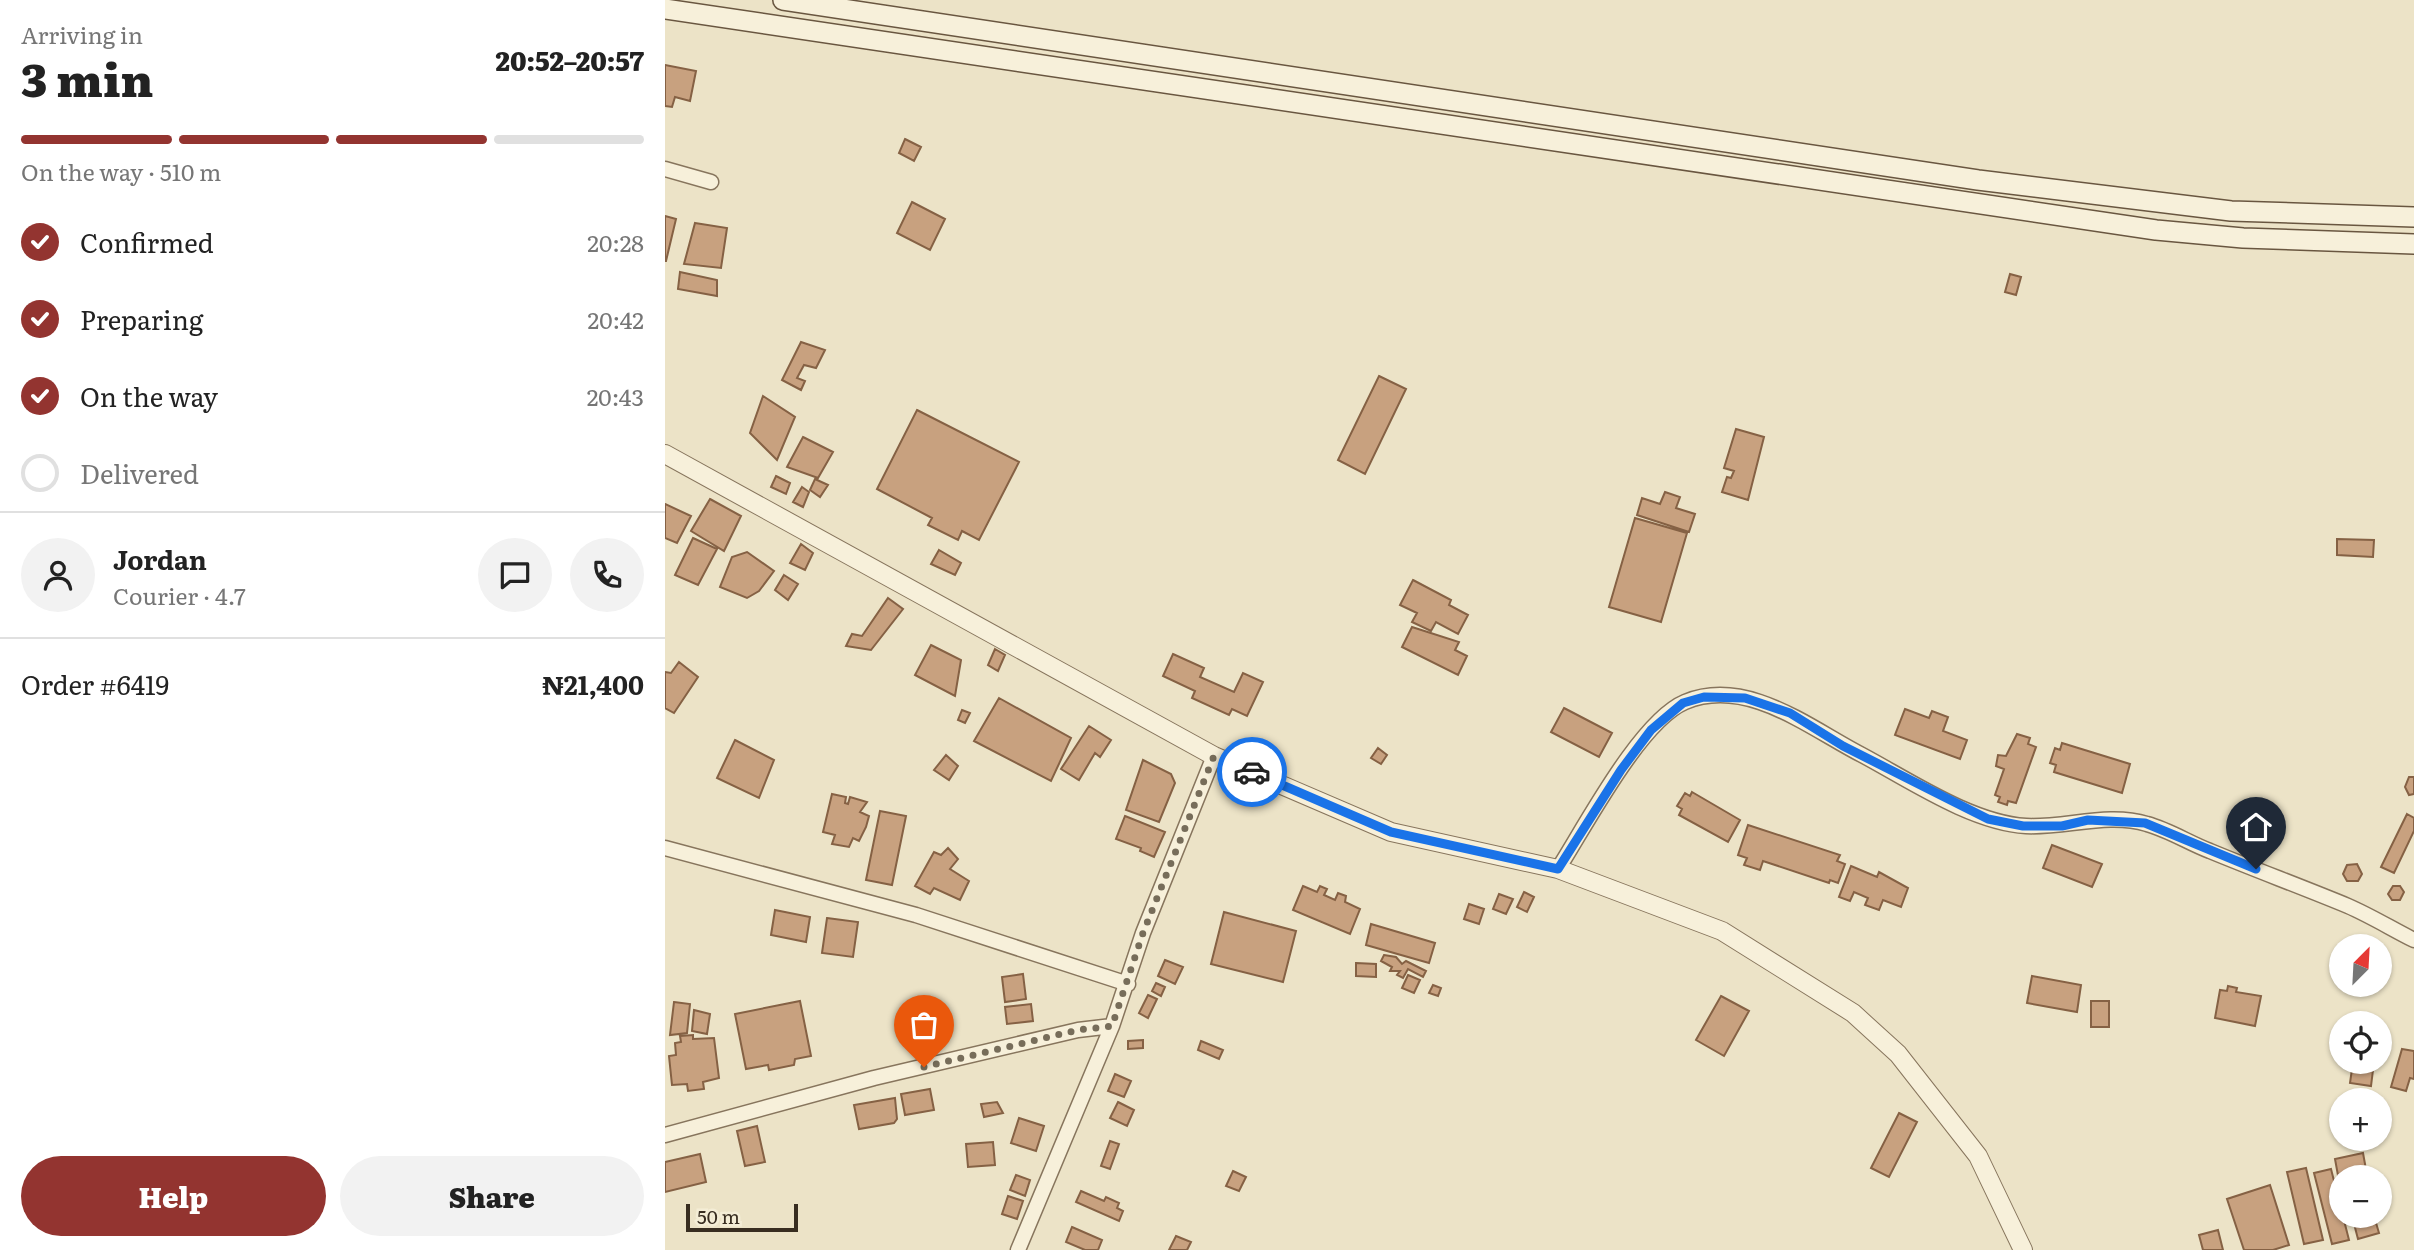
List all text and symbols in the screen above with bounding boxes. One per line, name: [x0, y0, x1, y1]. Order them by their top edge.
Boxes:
text: Arriving in: [21, 17, 143, 51]
text: 20:52–20:57: [496, 40, 644, 79]
text: 3 min: [21, 43, 153, 111]
text: On the way · 510 m: [21, 154, 221, 188]
text: Confirmed: [80, 222, 214, 261]
icon: check: [21, 223, 59, 261]
text: 20:28: [587, 225, 644, 259]
text: Preparing: [80, 299, 203, 338]
icon: check: [21, 300, 59, 338]
text: 20:42: [588, 302, 644, 336]
text: On the way: [80, 376, 218, 415]
icon: check: [21, 377, 59, 415]
text: 20:43: [587, 379, 644, 413]
text: Delivered: [80, 453, 199, 492]
button: person: [21, 538, 95, 612]
button: chat: [478, 538, 552, 612]
button: phone: [570, 538, 644, 612]
text: Jordan: [113, 539, 207, 578]
text: Courier · 4.7: [113, 578, 246, 612]
text: Order #6419: [21, 664, 169, 703]
text: ₦21,400: [542, 664, 644, 703]
courier: [1217, 737, 1287, 807]
icon: car: [1233, 753, 1271, 791]
pin: [2226, 797, 2286, 869]
icon: home: [2237, 808, 2275, 846]
north arrow: [2329, 934, 2392, 998]
map controls: [2329, 934, 2392, 1228]
pin: [894, 995, 954, 1067]
icon: bag: [905, 1006, 943, 1044]
button: locate: [2329, 1011, 2392, 1074]
button: +: [2329, 1088, 2392, 1151]
button: Help: [21, 1156, 326, 1236]
button: Share: [340, 1156, 644, 1236]
button: −: [2329, 1165, 2392, 1228]
scale bar: [686, 1201, 798, 1233]
text: 50 m: [697, 1202, 740, 1230]

